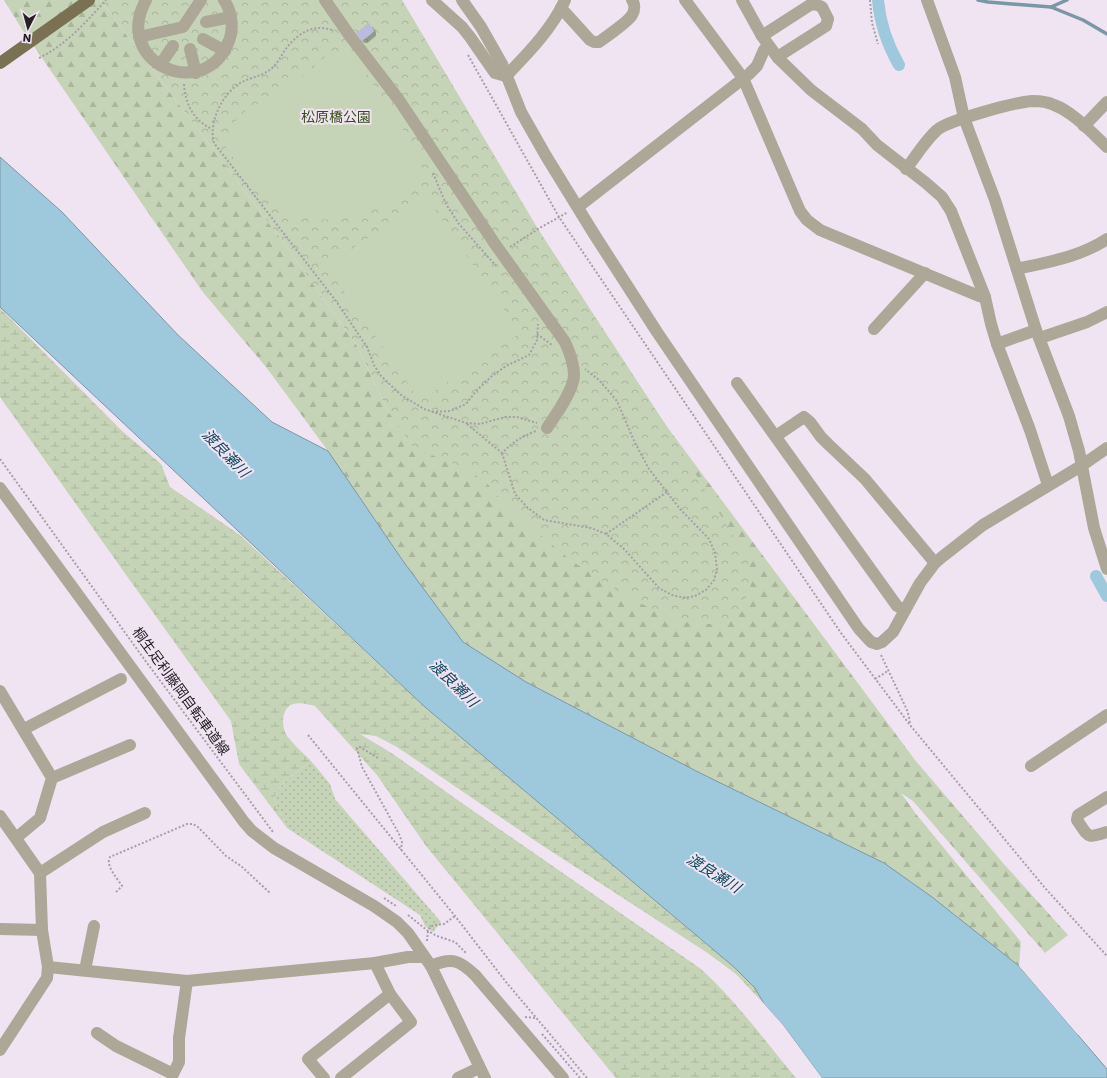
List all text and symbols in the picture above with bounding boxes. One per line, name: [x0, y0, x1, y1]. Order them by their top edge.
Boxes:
north arrow: [8, 8, 48, 48]
text: N: [22, 30, 32, 46]
park label: 松原橋公園: [301, 107, 371, 127]
water label: 渡良瀬川: [198, 424, 256, 483]
street label: 桐生足利藤岡自転車道線: [128, 623, 234, 759]
water label: 渡良瀬川: [425, 655, 484, 713]
water label: 渡良瀬川: [683, 848, 747, 899]

